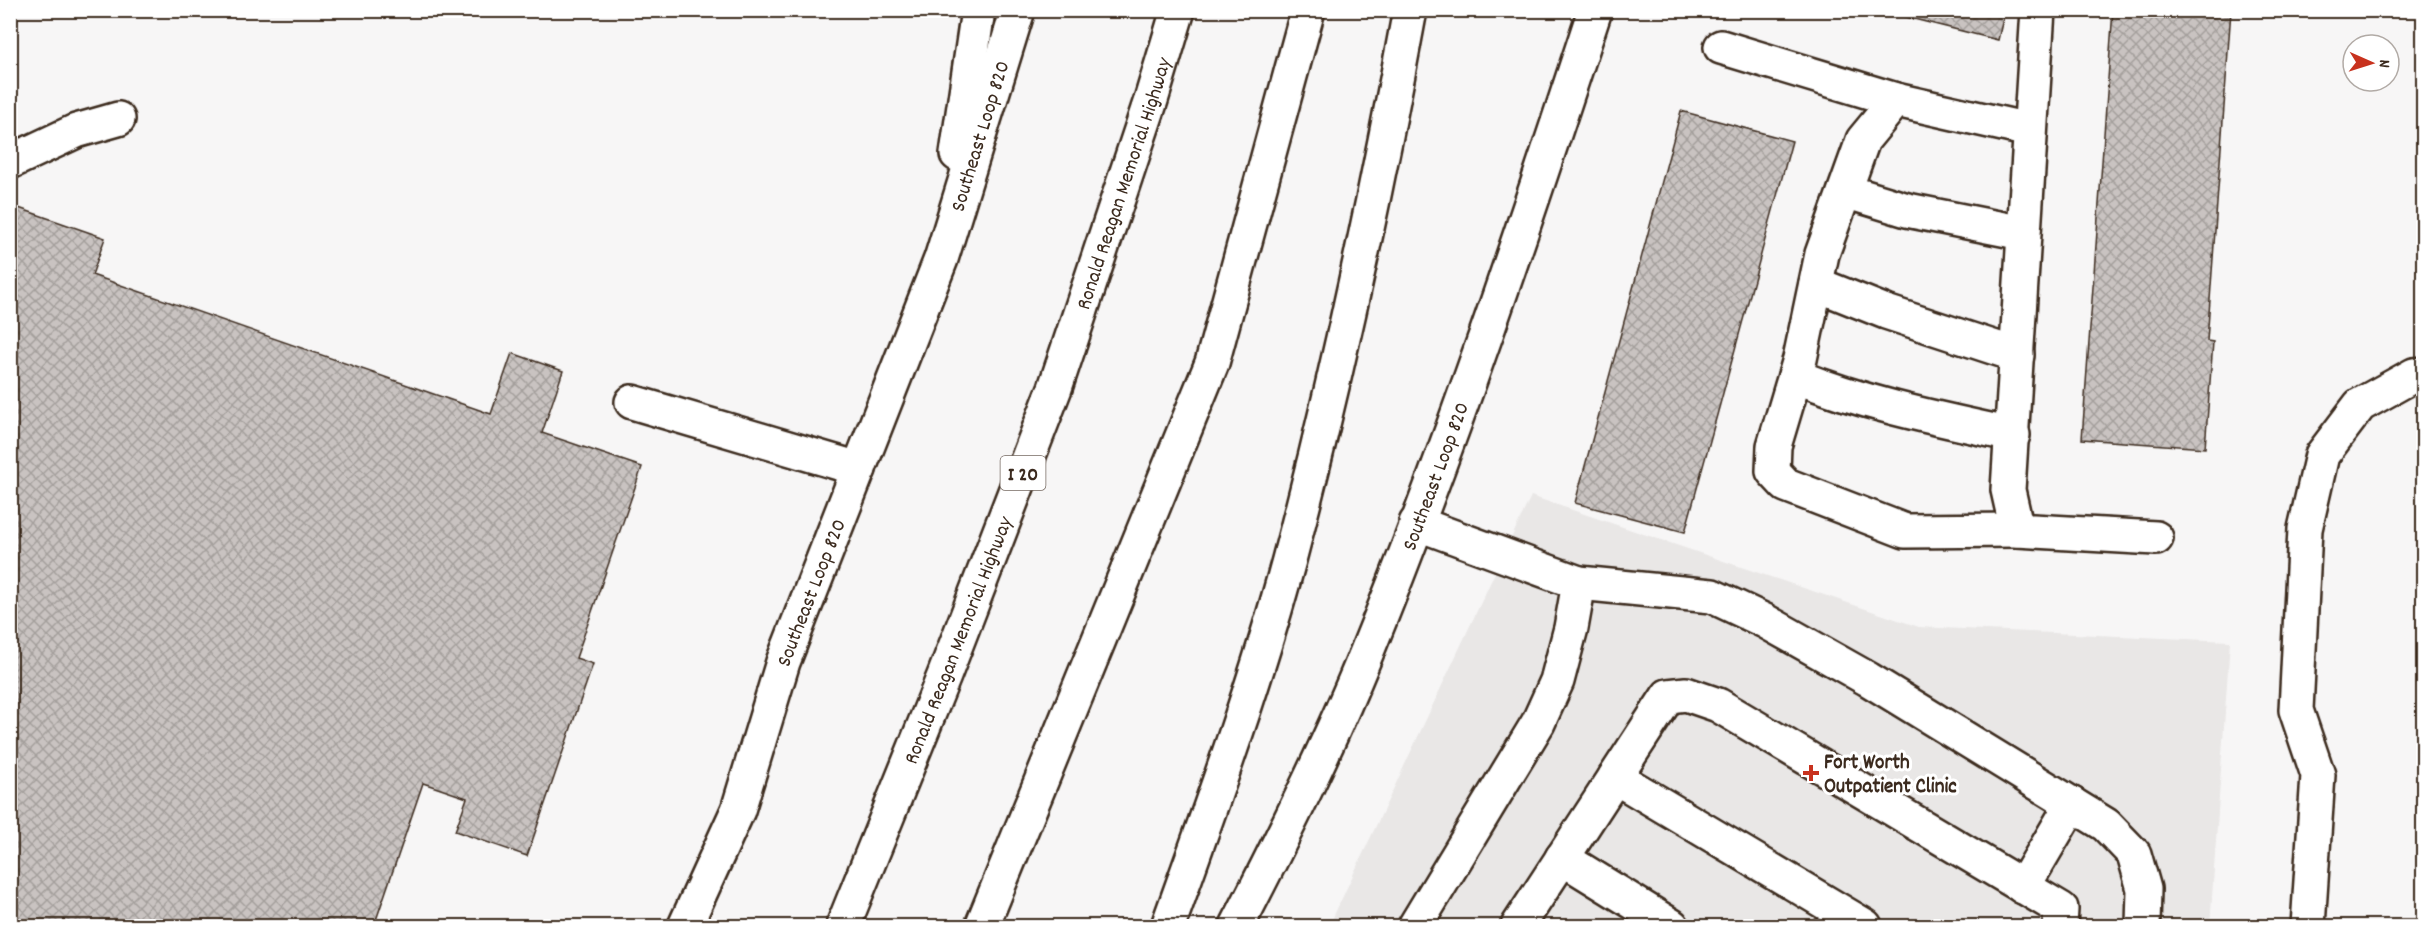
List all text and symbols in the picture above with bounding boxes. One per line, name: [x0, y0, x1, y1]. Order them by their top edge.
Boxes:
north arrow: [2341, 33, 2401, 93]
street label: Ronald Reagan Memorial Highway: [1070, 54, 1181, 314]
street label: Southeast Loop 820: [945, 58, 1019, 216]
text: N: [2372, 59, 2395, 68]
street label: Southeast Loop 820: [1396, 399, 1479, 556]
road number: I 20: [1000, 456, 1046, 490]
street label: Ronald Reagan Memorial Highway: [898, 512, 1022, 769]
street label: Southeast Loop 820: [771, 515, 856, 672]
place label: Fort Worth Outpatient Clinic: [1824, 749, 1957, 803]
marker: Fort Worth Outpatient Clinic: [1802, 764, 1820, 782]

